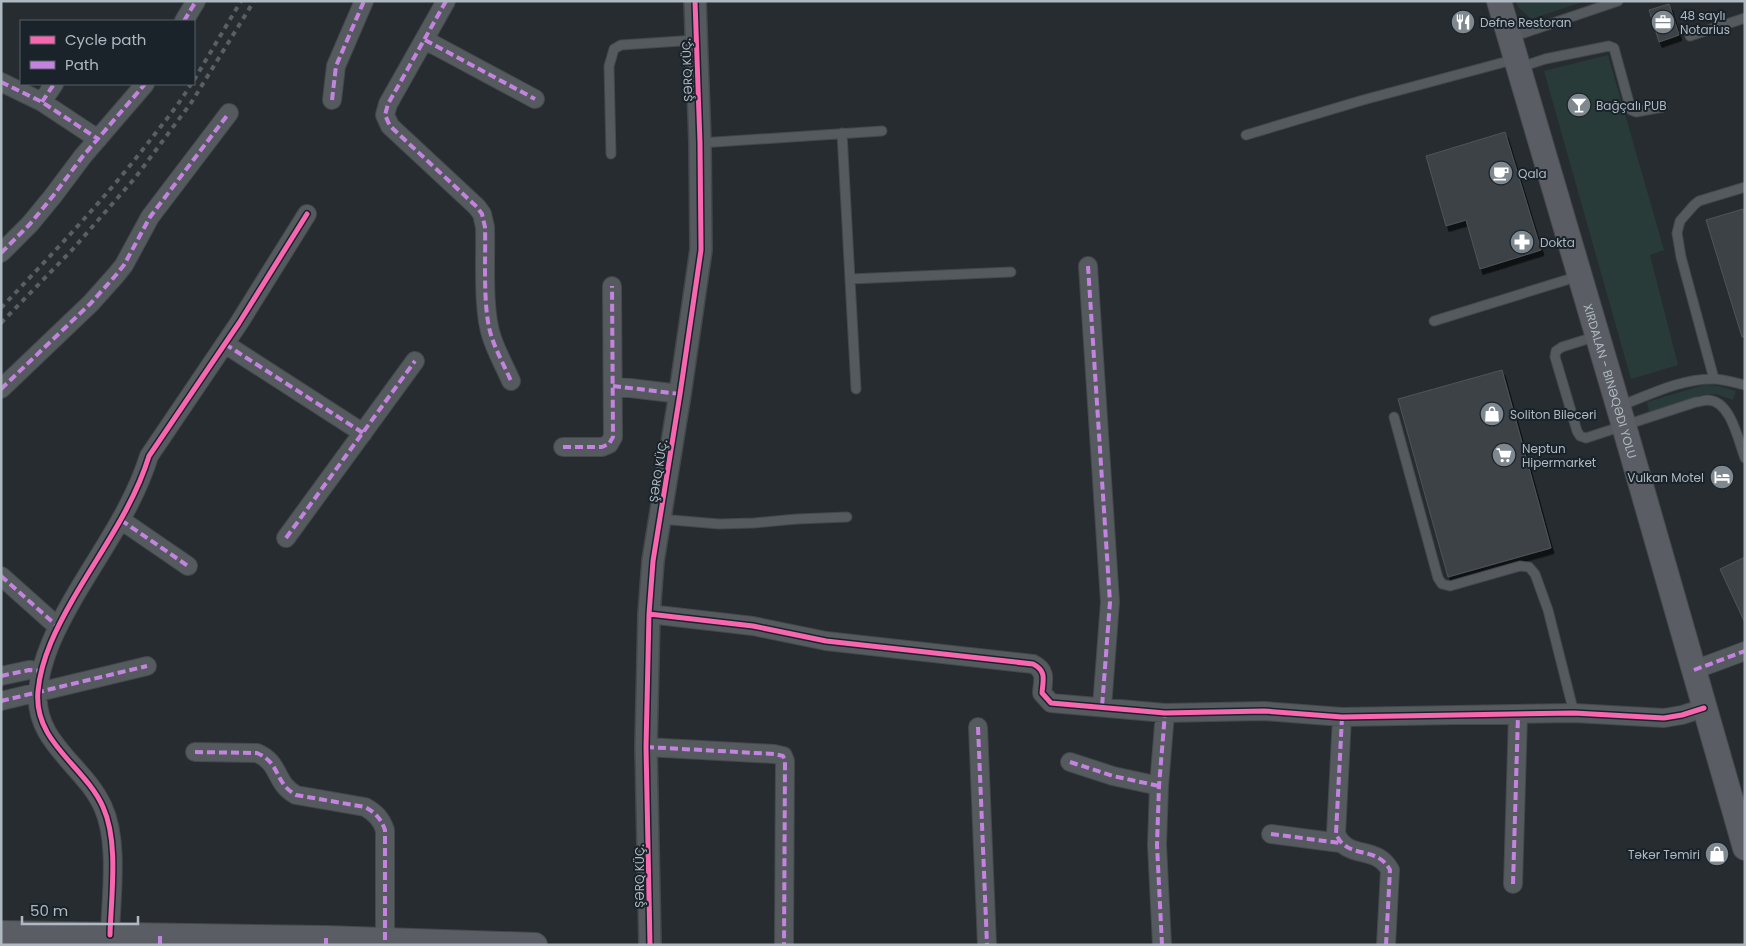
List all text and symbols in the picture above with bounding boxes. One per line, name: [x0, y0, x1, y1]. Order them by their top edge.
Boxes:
place label: 48 saylı Notarius: [1680, 7, 1730, 38]
restaurant icon: Dəfnə Restoran: [1450, 9, 1476, 35]
office icon: 48 saylı Notarius: [1650, 9, 1676, 35]
place label: Dəfnə Restoran: [1480, 14, 1572, 31]
legend: [20, 20, 195, 85]
text: Cycle path: [65, 29, 146, 50]
street label: ŞƏRQ KÜÇ.: [677, 38, 697, 102]
text: Path: [65, 54, 99, 75]
bar icon: Bağçalı PUB: [1566, 92, 1592, 118]
place label: Bağçalı PUB: [1596, 97, 1667, 114]
cafe icon: Qala: [1488, 160, 1514, 186]
place label: Qala: [1518, 165, 1547, 182]
pharmacy icon: Dokta: [1509, 229, 1535, 255]
place label: Dokta: [1540, 234, 1575, 251]
street label: XIRDALAN - BINƏQƏDI YOLU: [1580, 301, 1641, 460]
shop icon: Soliton Biləcəri: [1479, 401, 1505, 427]
place label: Soliton Biləcəri: [1510, 406, 1596, 423]
street label: ŞƏRQ KÜÇ.: [645, 438, 671, 504]
place label: Neptun Hipermarket: [1522, 440, 1596, 471]
supermarket icon: Neptun Hipermarket: [1491, 442, 1517, 468]
hotel icon: Vulkan Motel: [1709, 464, 1735, 490]
place label: Vulkan Motel: [1627, 469, 1704, 486]
shop icon: Təkər Təmiri: [1704, 841, 1730, 867]
street label: ŞƏRQ KÜÇ.: [631, 844, 648, 908]
place label: Təkər Təmiri: [1628, 846, 1700, 863]
scale bar: [22, 894, 139, 926]
text: 50 m: [30, 900, 68, 921]

